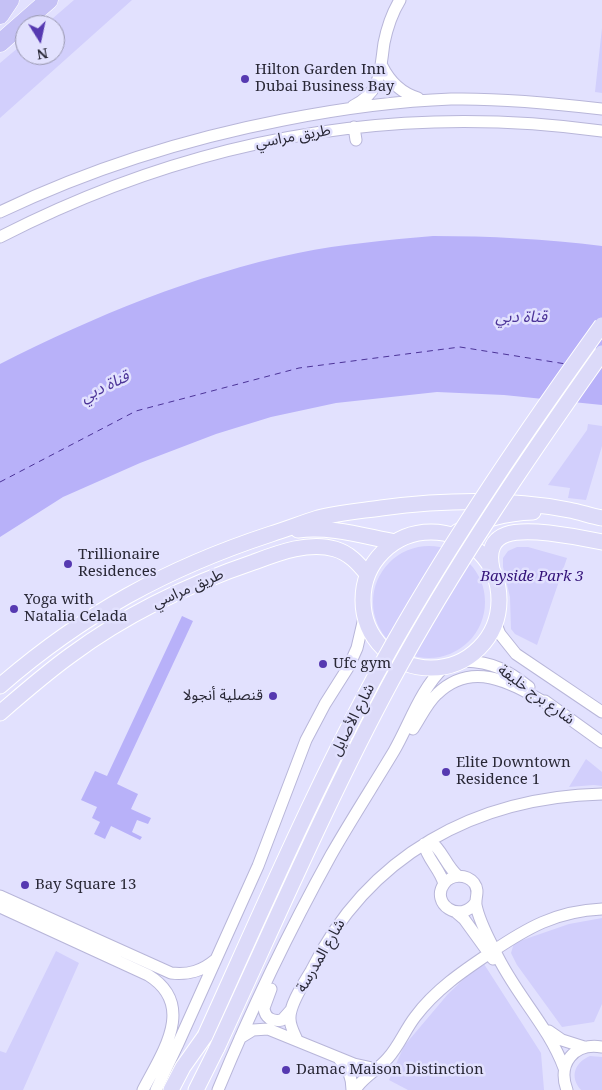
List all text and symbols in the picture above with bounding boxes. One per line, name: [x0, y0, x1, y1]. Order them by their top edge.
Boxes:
north arrow: [15, 15, 65, 65]
text: N: [35, 44, 50, 65]
place label: Hilton Garden Inn Dubai Business Bay: [255, 61, 394, 96]
marker: Hilton Garden Inn Dubai Business Bay: [239, 73, 251, 85]
street label: طريق مراسي: [254, 122, 332, 152]
water label: قناة دبي: [495, 307, 547, 327]
water label: قناة دبي: [78, 367, 132, 407]
place label: Trillionaire Residences: [78, 546, 160, 581]
marker: Trillionaire Residences: [62, 558, 74, 570]
street label: طريق مراسي: [150, 565, 226, 613]
park label: Bayside Park 3: [480, 568, 584, 586]
place label: Yoga with Natalia Celada: [24, 591, 127, 626]
marker: Yoga with Natalia Celada: [8, 603, 20, 615]
place label: Ufc gym: [333, 655, 391, 673]
marker: Ufc gym: [317, 658, 329, 670]
street label: شارع برج خليفة: [494, 661, 578, 729]
street label: شارع الأصايل: [327, 681, 379, 759]
place label: قنصلية أنجولا: [183, 687, 263, 705]
marker: قنصلية أنجولا: [267, 690, 279, 702]
place label: Elite Downtown Residence 1: [456, 754, 571, 789]
marker: Elite Downtown Residence 1: [440, 766, 452, 778]
place label: Bay Square 13: [35, 876, 136, 894]
marker: Bay Square 13: [19, 879, 31, 891]
street label: شارع المدرسة: [293, 916, 349, 996]
place label: Damac Maison Distinction: [296, 1061, 484, 1079]
marker: Damac Maison Distinction: [280, 1064, 292, 1076]

